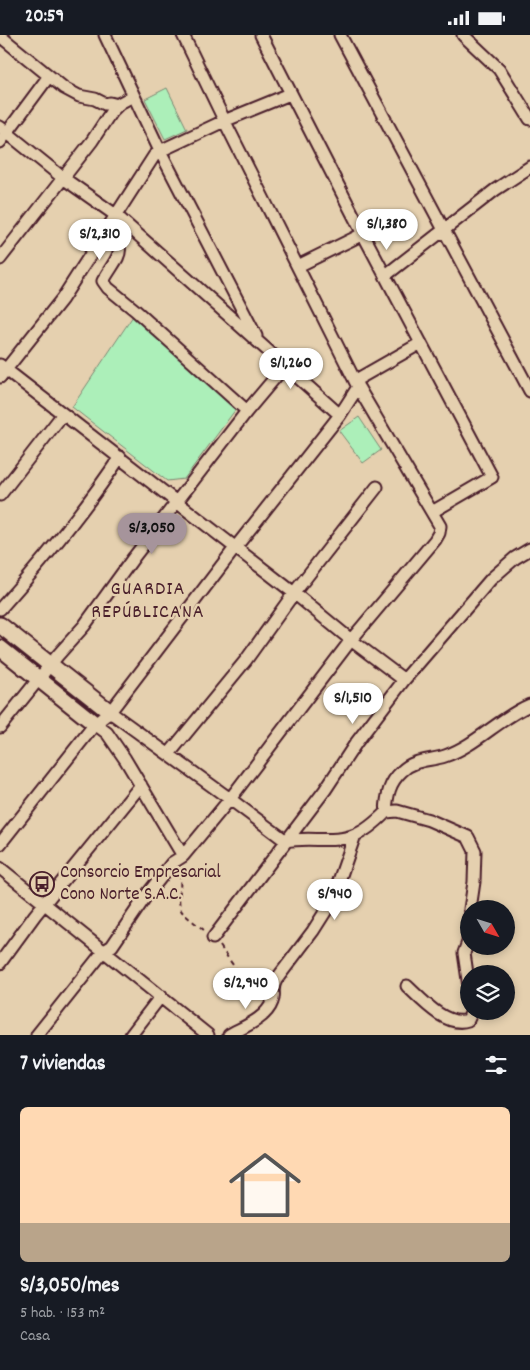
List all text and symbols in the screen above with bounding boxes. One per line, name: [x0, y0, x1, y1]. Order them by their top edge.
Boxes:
text: 20:59: [25, 4, 64, 31]
pin: S/1,380: [341, 209, 433, 251]
text: S/1,380: [367, 213, 407, 236]
pin: S/2,310: [54, 219, 146, 261]
text: S/2,310: [80, 223, 120, 246]
pin: S/1,260: [245, 347, 337, 390]
text: S/1,260: [270, 352, 312, 375]
pin: S/3,050: [106, 513, 198, 555]
text: S/3,050: [129, 517, 175, 540]
district label: GUARDIA REPÚBLICANA: [91, 576, 205, 627]
pin: S/1,510: [307, 683, 399, 725]
text: S/1,510: [334, 687, 372, 710]
place label: Consorcio Empresarial Cono Norte S.A.C.: [60, 860, 221, 909]
bus stop icon: Consorcio Empresarial Cono Norte S.A.C.: [29, 871, 55, 897]
pin: S/940: [300, 879, 370, 921]
text: S/940: [318, 883, 352, 906]
north arrow: [460, 900, 515, 955]
map controls: [460, 900, 515, 1020]
button: layers: [460, 965, 515, 1020]
pin: S/2,940: [200, 967, 292, 1010]
text: S/2,940: [224, 972, 268, 995]
text: 7 viviendas: [20, 1050, 106, 1080]
icon: filters: [482, 1051, 510, 1079]
icon: home: [220, 1140, 310, 1230]
text: S/3,050/mes: [20, 1272, 120, 1302]
text: 5 hab. · 153 m²: [20, 1302, 105, 1325]
text: Casa: [20, 1325, 50, 1348]

